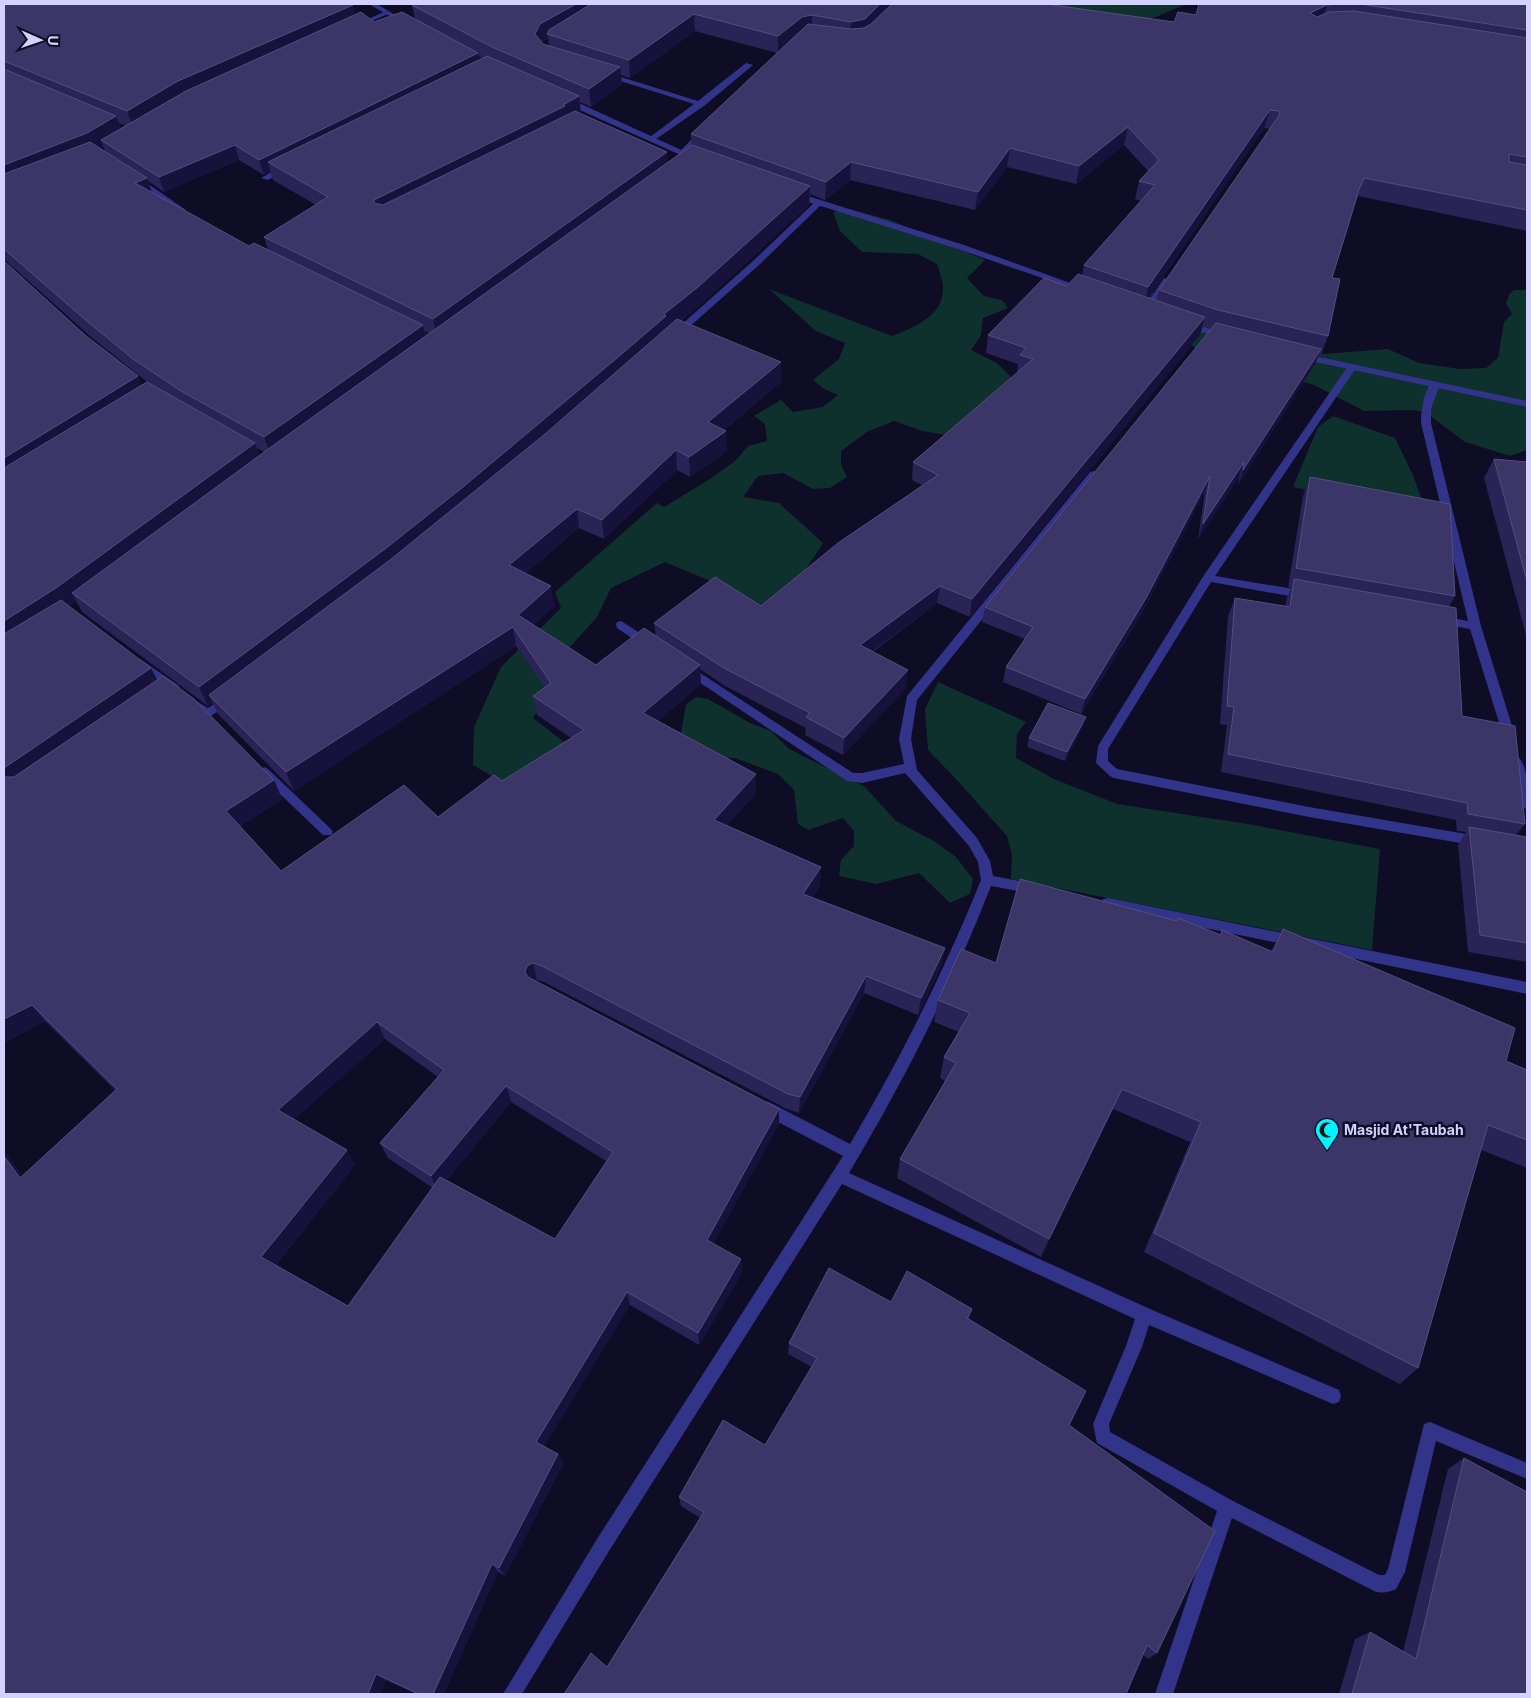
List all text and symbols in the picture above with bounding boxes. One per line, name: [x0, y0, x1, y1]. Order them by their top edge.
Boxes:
north arrow: [15, 15, 65, 65]
text: U: [45, 35, 62, 46]
mosque icon: Masjid At'Taubah: [1314, 1117, 1340, 1151]
place label: Masjid At'Taubah: [1344, 1121, 1464, 1138]

